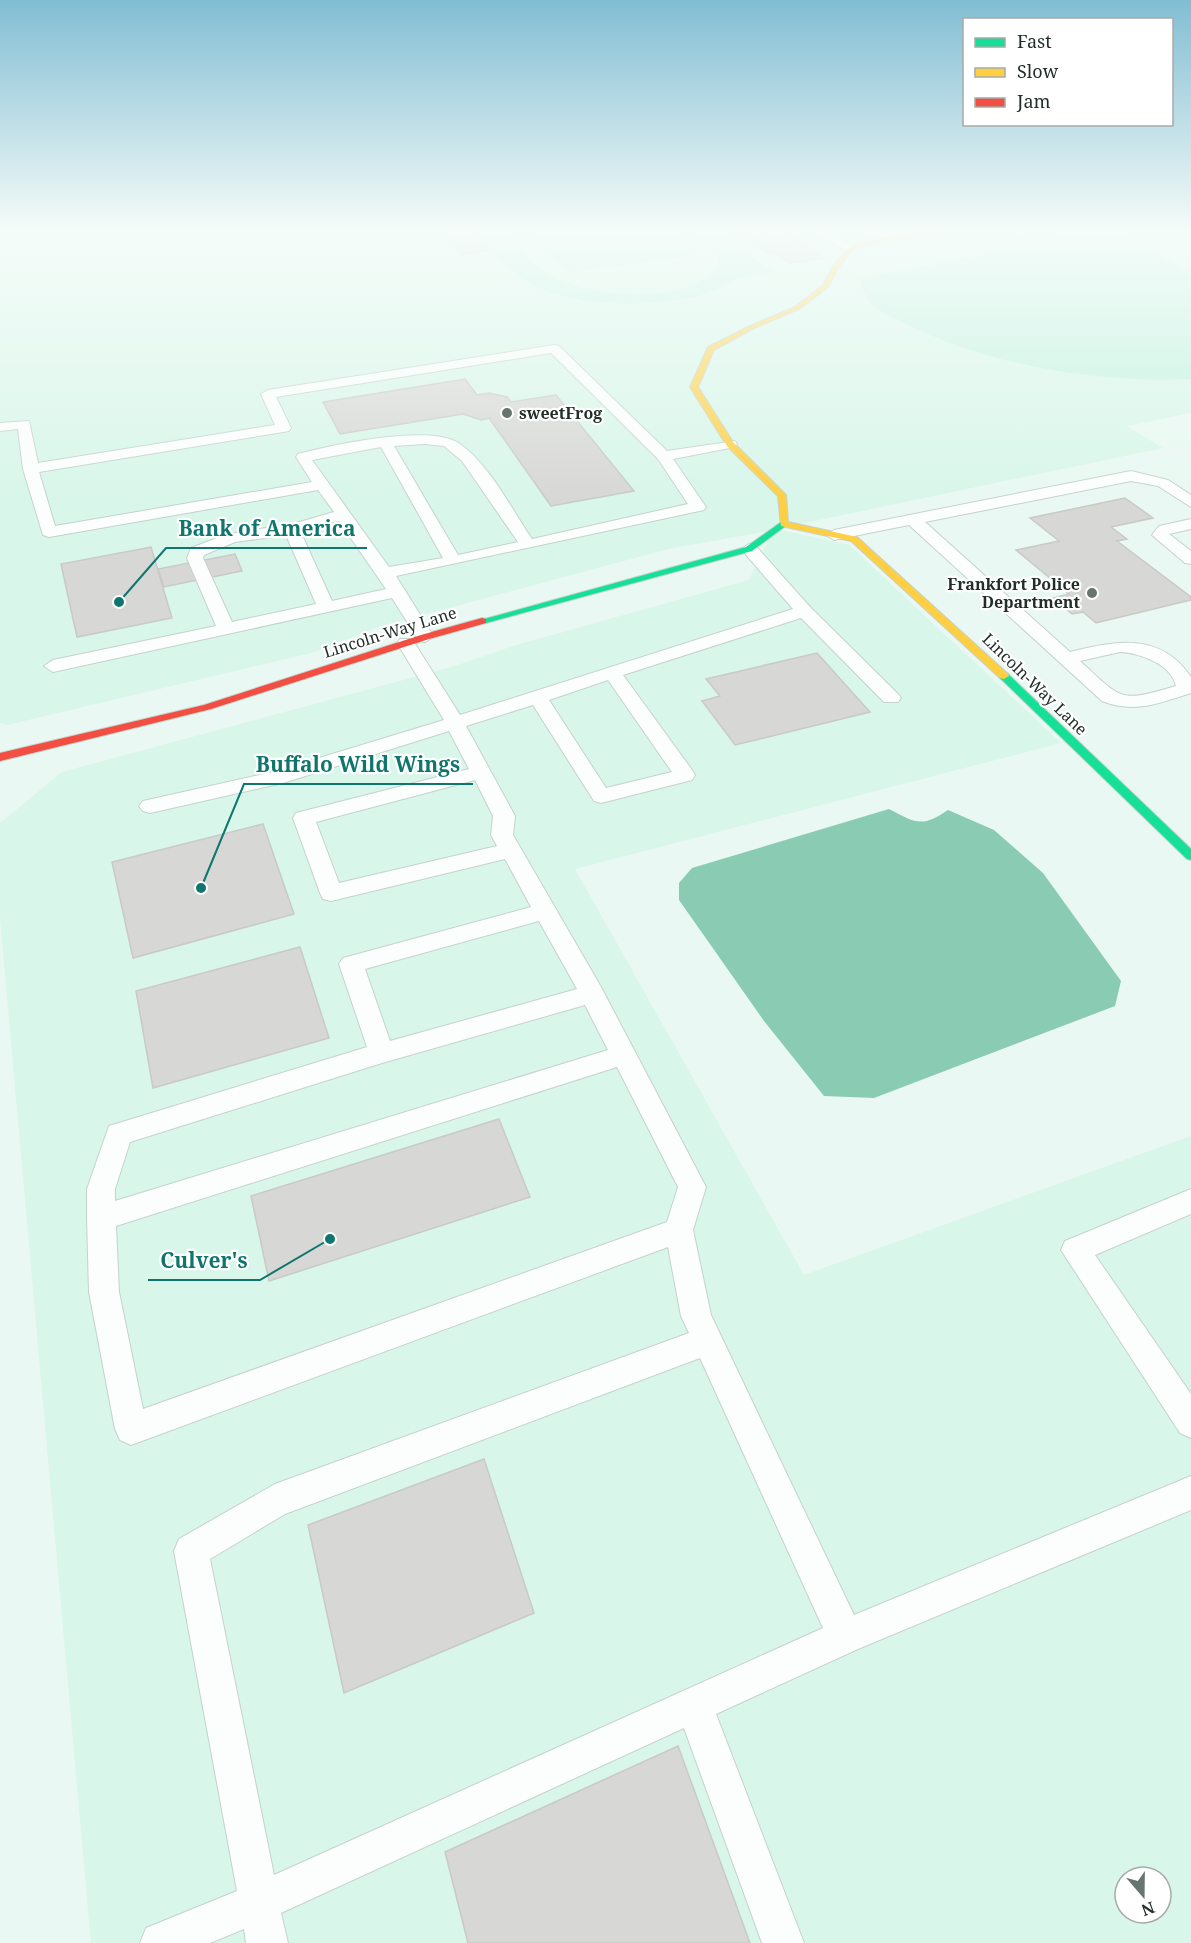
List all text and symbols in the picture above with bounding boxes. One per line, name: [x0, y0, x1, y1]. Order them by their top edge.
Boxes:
legend: [963, 18, 1173, 126]
text: Fast: [1017, 29, 1052, 53]
text: Slow: [1017, 59, 1059, 83]
text: Jam: [1016, 89, 1051, 113]
place label: sweetFrog: [519, 402, 602, 424]
marker: sweetFrog: [500, 406, 514, 420]
callout: Bank of America: [166, 509, 367, 548]
text: Bank of America: [178, 514, 356, 542]
place label: Frankfort Police Department: [947, 573, 1081, 613]
marker: Frankfort Police Department: [1085, 586, 1099, 600]
street label: Lincoln-Way Lane: [321, 601, 459, 663]
street label: Lincoln-Way Lane: [978, 628, 1092, 740]
callout: Buffalo Wild Wings: [244, 745, 473, 784]
text: Buffalo Wild Wings: [256, 750, 460, 778]
callout: Culver's: [148, 1241, 260, 1280]
text: Culver's: [160, 1246, 248, 1274]
north arrow: [1113, 1865, 1173, 1925]
text: N: [1138, 1897, 1158, 1922]

